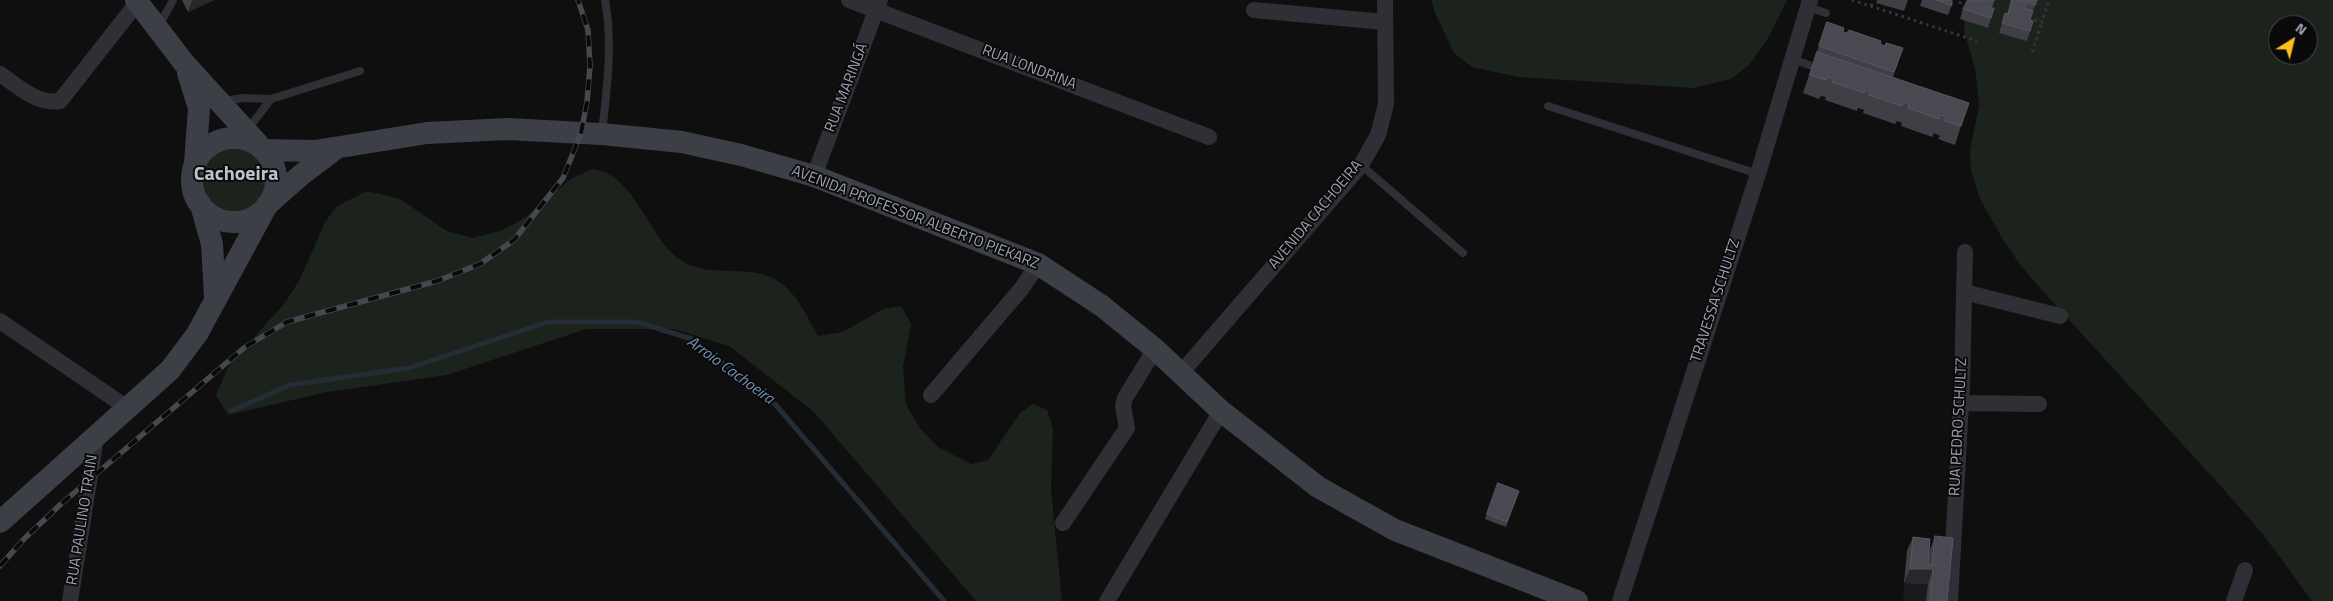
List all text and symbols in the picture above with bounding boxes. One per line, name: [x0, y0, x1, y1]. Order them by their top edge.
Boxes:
north arrow: [2268, 15, 2318, 65]
text: N: [2291, 17, 2312, 40]
street label: RUA MARINGÁ: [822, 41, 872, 135]
street label: RUA LONDRINA: [979, 42, 1079, 94]
street label: AVENIDA CACHOEIRA: [1265, 157, 1367, 273]
street label: AVENIDA PROFESSOR ALBERTO PIEKARZ: [789, 162, 1041, 274]
district label: Cachoeira: [194, 163, 278, 187]
street label: TRAVESSA SCHULTZ: [1688, 237, 1744, 365]
water label: Arroio Cachoeira: [683, 333, 777, 409]
street label: RUA PEDRO SCHULTZ: [1946, 358, 1972, 496]
street label: RUA PAULINO TRAIN: [64, 453, 102, 587]

